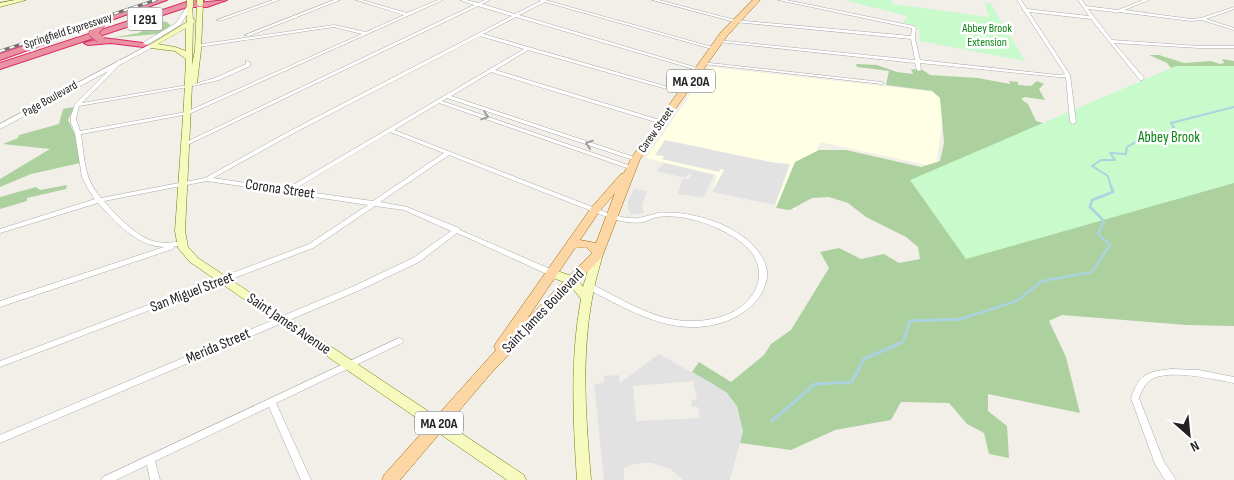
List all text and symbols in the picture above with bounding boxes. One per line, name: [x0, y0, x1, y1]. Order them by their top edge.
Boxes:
road number: I 291: [128, 8, 162, 30]
street label: Springfield Expressway: [22, 10, 114, 52]
park label: Abbey Brook Extension: [961, 21, 1012, 50]
road number: MA 20A: [667, 70, 715, 92]
street label: Page Boulevard: [20, 78, 80, 120]
street label: Carew Street: [635, 104, 677, 156]
one-way arrow: [480, 110, 488, 120]
park label: Abbey Brook: [1137, 128, 1200, 147]
one-way arrow: [586, 140, 594, 150]
street label: Corona Street: [244, 175, 316, 203]
street label: Saint James Boulevard: [498, 265, 588, 357]
street label: San Miguel Street: [148, 267, 237, 317]
street label: Saint James Avenue: [243, 289, 335, 359]
street label: Merida Street: [183, 324, 253, 368]
north arrow: [1164, 410, 1214, 460]
road number: MA 20A: [415, 412, 463, 434]
text: N: [1187, 437, 1202, 455]

